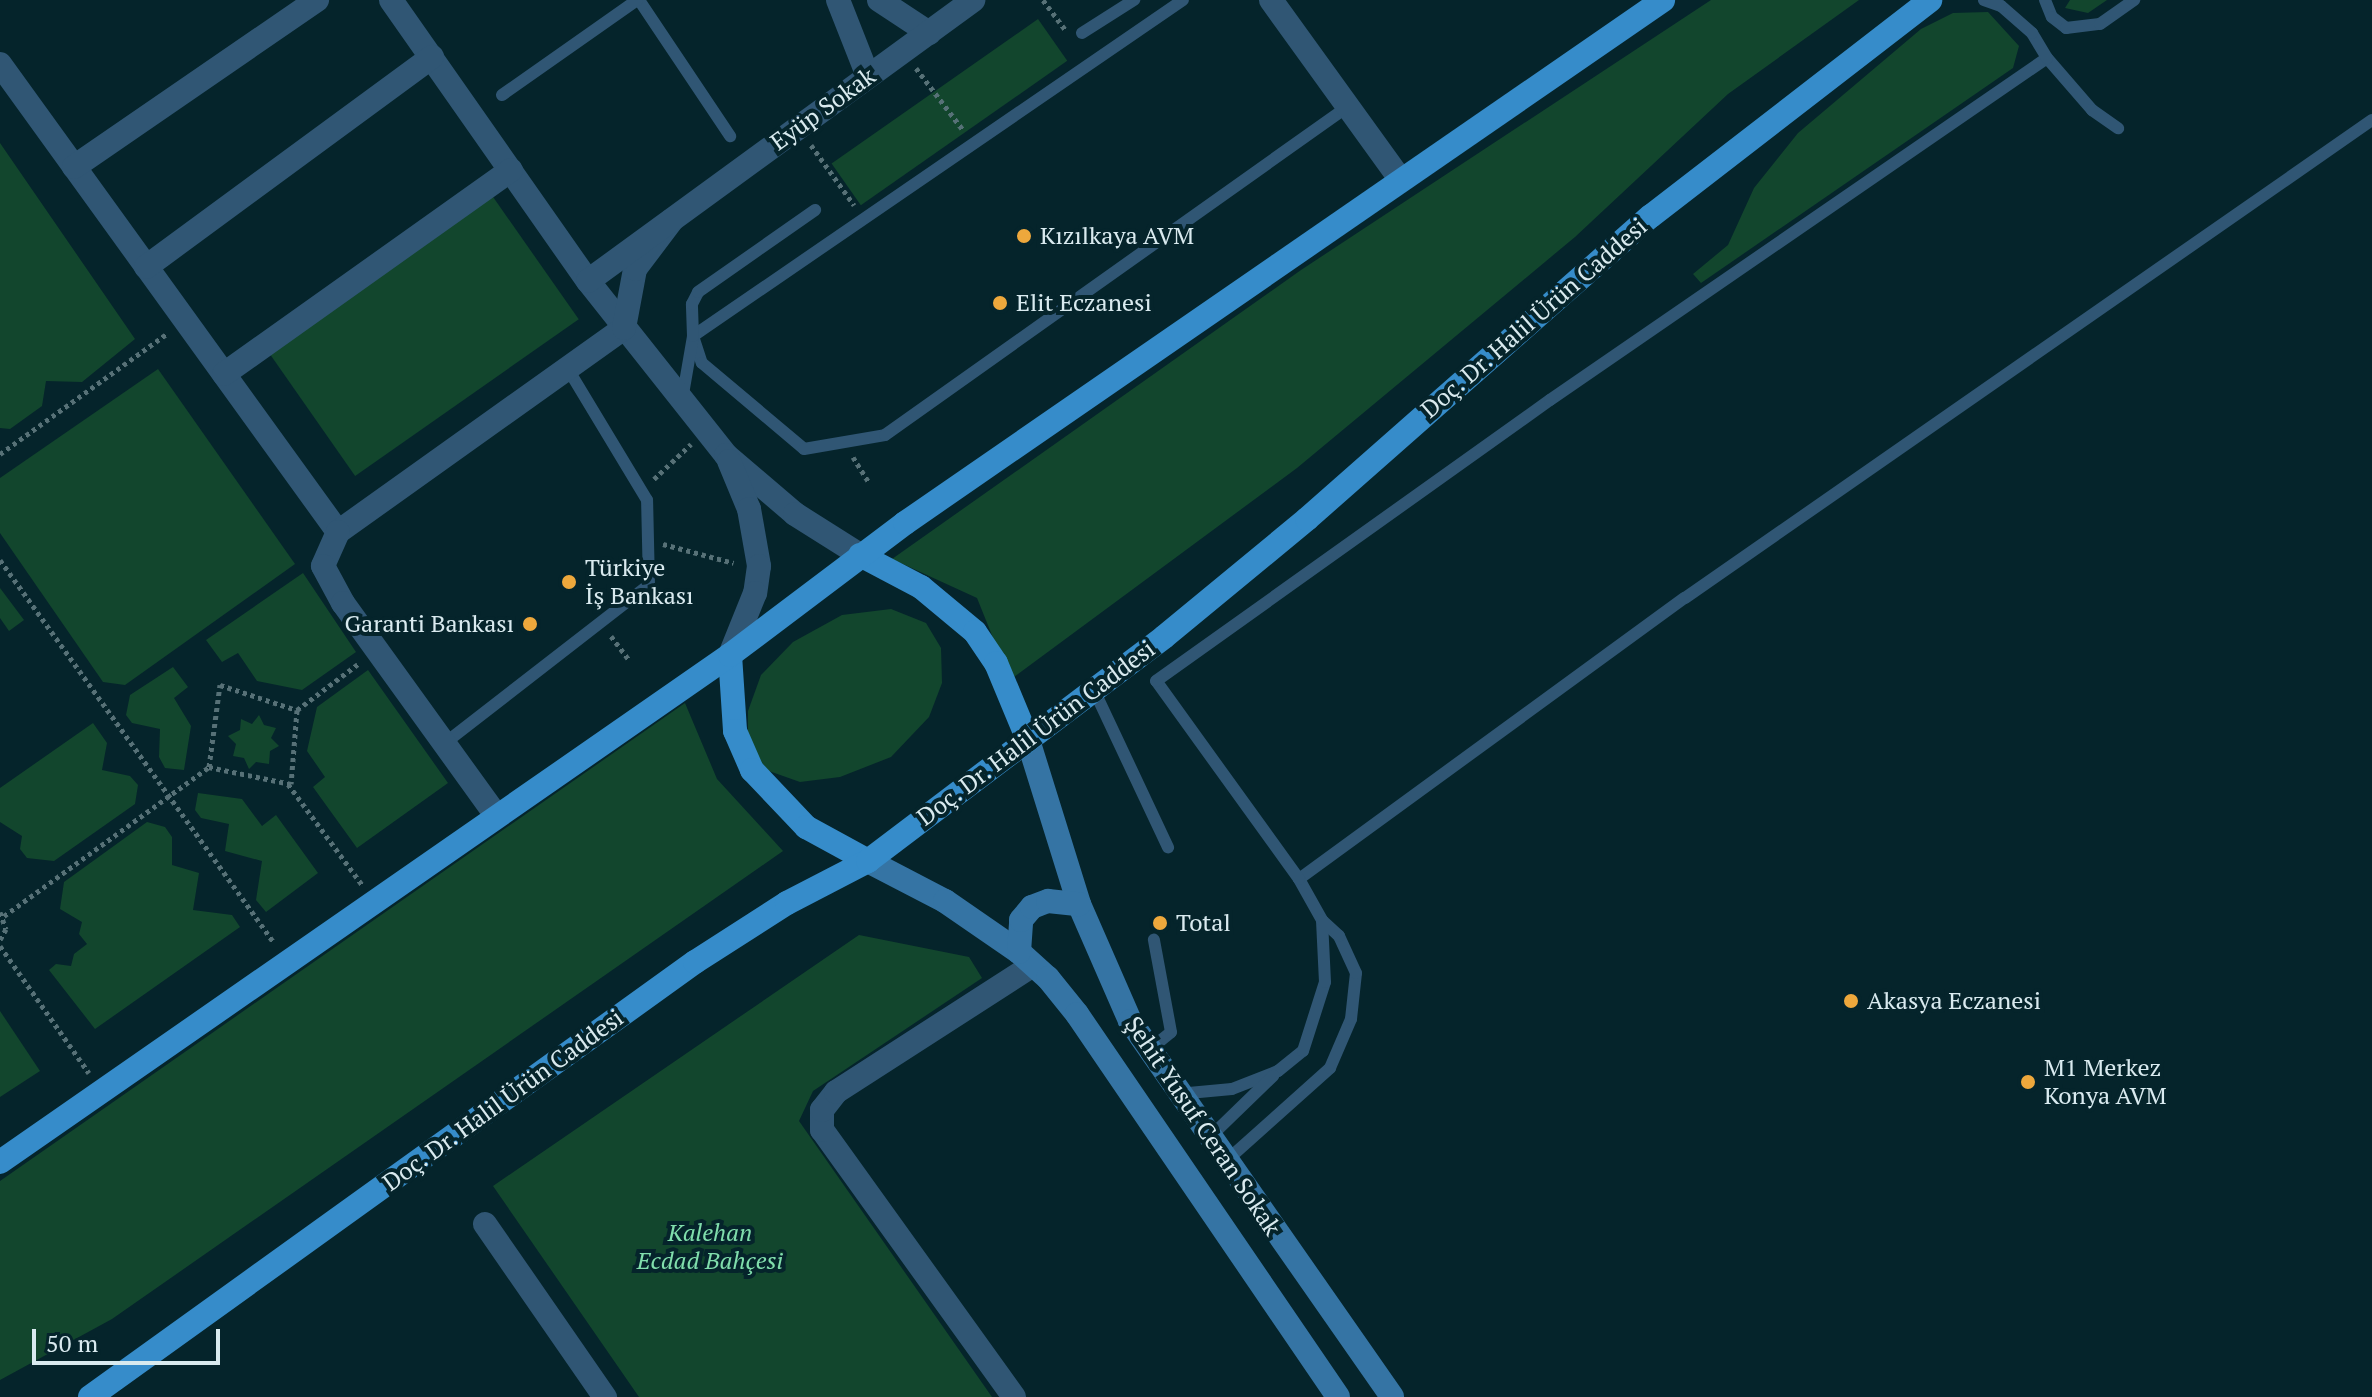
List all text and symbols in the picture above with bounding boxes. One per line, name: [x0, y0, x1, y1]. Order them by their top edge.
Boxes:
street label: Eyüp Sokak: [765, 61, 881, 157]
street label: Doç. Dr. Halil Ürün Caddesi: [1414, 211, 1654, 425]
place label: Kızılkaya AVM: [1040, 222, 1195, 250]
marker: Kızılkaya AVM: [1015, 227, 1033, 245]
place label: Elit Eczanesi: [1016, 289, 1152, 317]
marker: Elit Eczanesi: [991, 294, 1009, 312]
place label: Türkiye İş Bankası: [585, 554, 693, 610]
marker: Türkiye İş Bankası: [560, 573, 578, 591]
place label: Garanti Bankası: [345, 610, 514, 638]
marker: Garanti Bankası: [521, 615, 539, 633]
street label: Doç. Dr. Halil Ürün Caddesi: [911, 634, 1161, 832]
place label: Total: [1176, 909, 1231, 937]
marker: Total: [1151, 914, 1169, 932]
place label: Akasya Eczanesi: [1867, 987, 2041, 1015]
marker: Akasya Eczanesi: [1842, 992, 1860, 1010]
street label: Doç. Dr. Halil Ürün Caddesi: [376, 1003, 630, 1197]
street label: Şehit Yusuf Ceran Sokak: [1119, 1011, 1287, 1241]
place label: M1 Merkez Konya AVM: [2044, 1054, 2167, 1110]
marker: M1 Merkez Konya AVM: [2019, 1073, 2037, 1091]
park label: Kalehan Ecdad Bahçesi: [637, 1219, 783, 1275]
scale bar: [36, 1313, 224, 1363]
text: 50 m: [46, 1327, 98, 1359]

